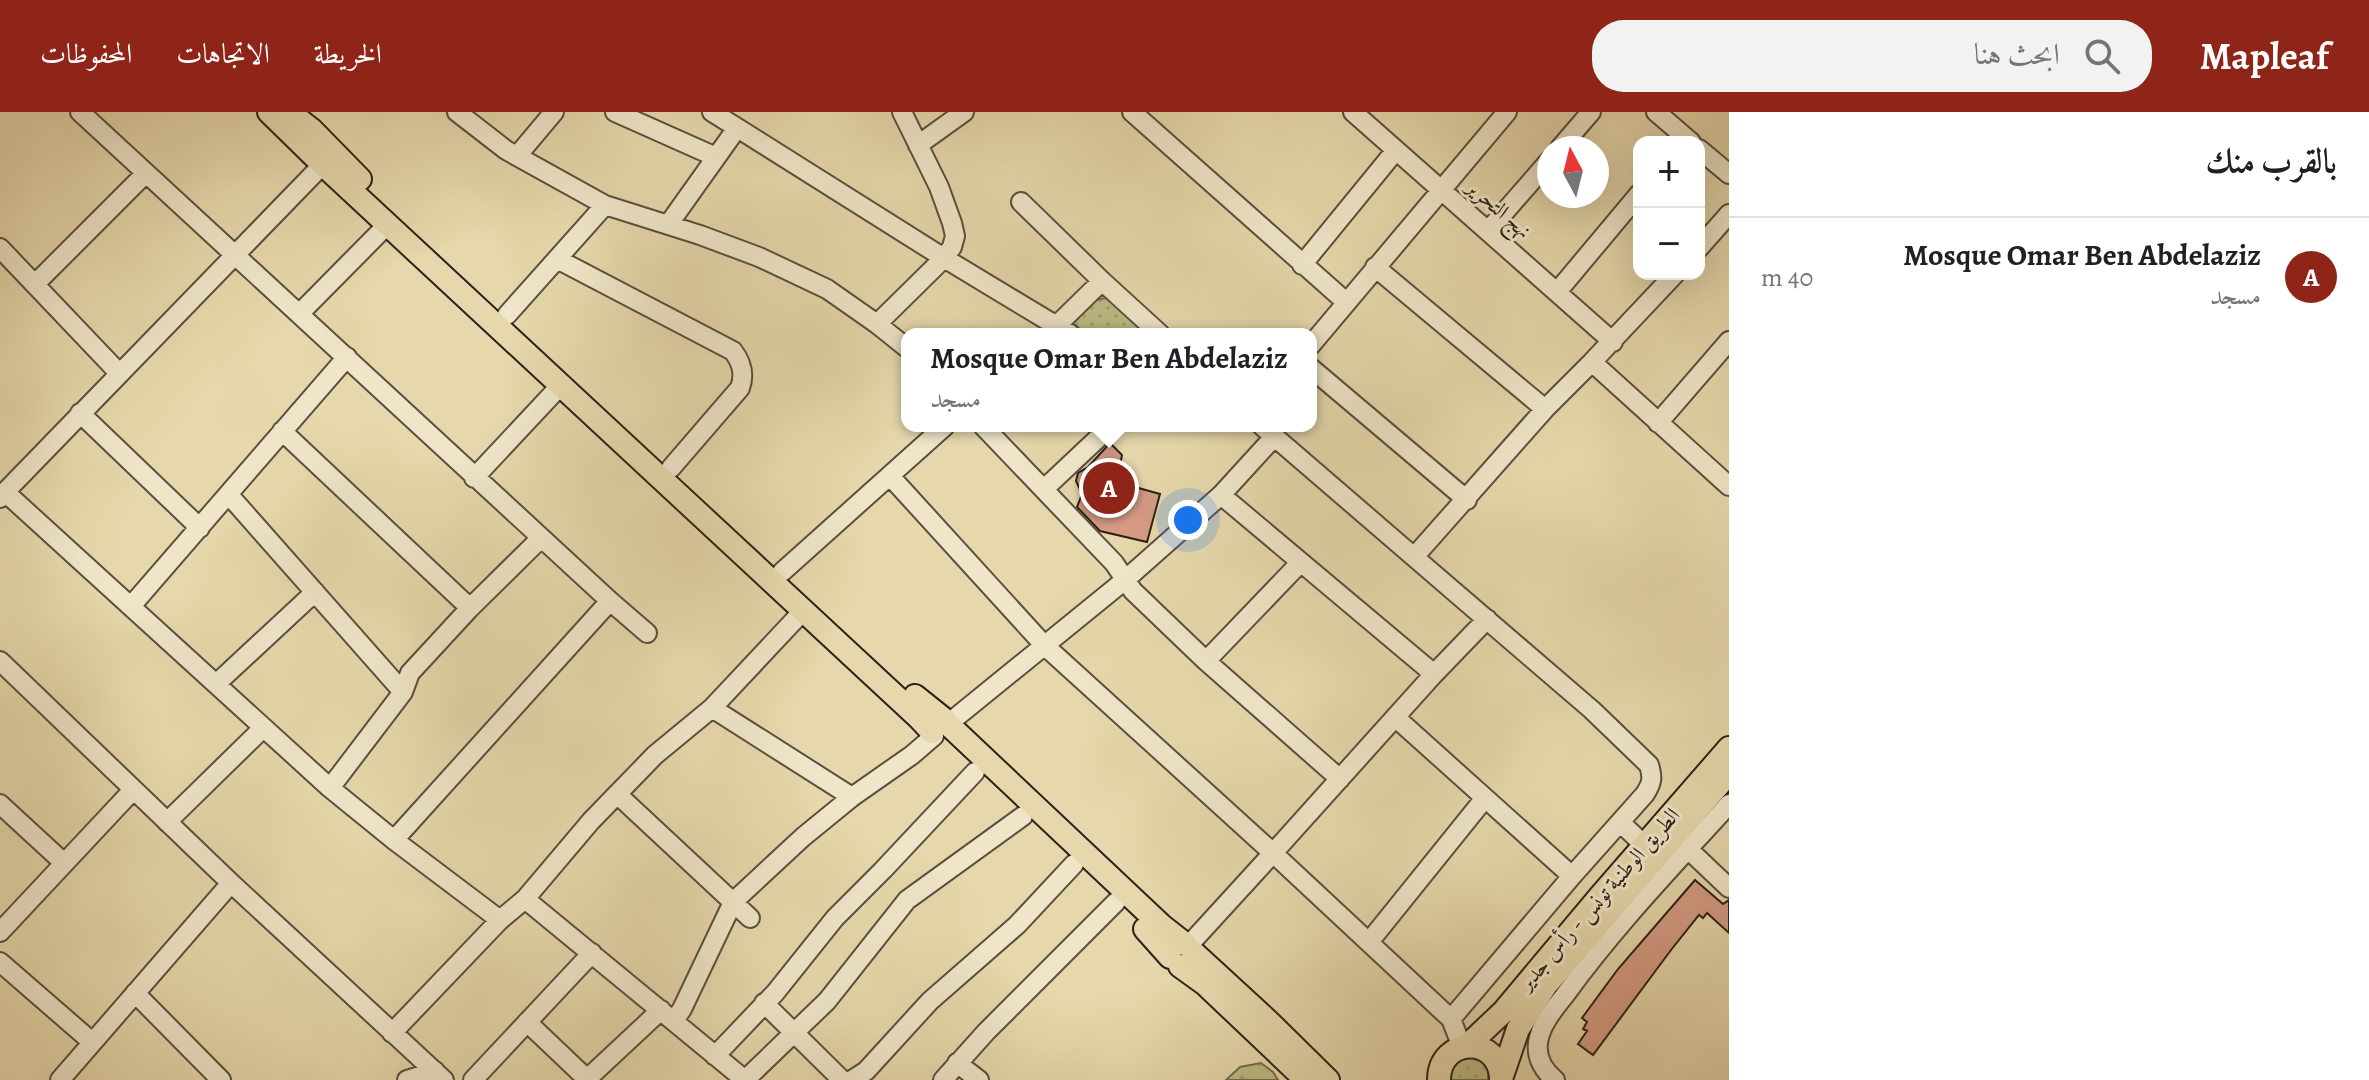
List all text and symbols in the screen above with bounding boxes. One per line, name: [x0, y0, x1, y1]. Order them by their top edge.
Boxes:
search box: [1592, 20, 2152, 92]
text: Mapleaf: [2200, 30, 2329, 82]
text: ابحث هنا: [1974, 34, 2060, 74]
icon: search: [2080, 34, 2124, 78]
text: المحفوظات: [40, 35, 132, 73]
text: الاتجاهات: [176, 35, 270, 73]
text: الخريطة: [314, 35, 382, 73]
north arrow: [1537, 136, 1609, 208]
map controls: [1633, 136, 1705, 280]
button: +: [1633, 136, 1705, 208]
text: بالقرب منك: [2205, 137, 2337, 184]
street label: نهج التحرير: [1456, 171, 1538, 249]
button: −: [1633, 208, 1705, 280]
text: Mosque Omar Ben Abdelaziz: [1903, 235, 2261, 275]
text: 40 m: [1761, 260, 1813, 295]
text: A: [2303, 260, 2319, 295]
text: مسجد: [2210, 278, 2261, 313]
popup: [901, 328, 1317, 432]
text: Mosque Omar Ben Abdelaziz: [930, 338, 1288, 378]
text: مسجد: [930, 381, 981, 416]
pin: A: [1083, 458, 1135, 518]
your location: [1168, 500, 1208, 540]
street label: الطريق الوطنية تونس - رأس جدير: [1509, 801, 1687, 998]

